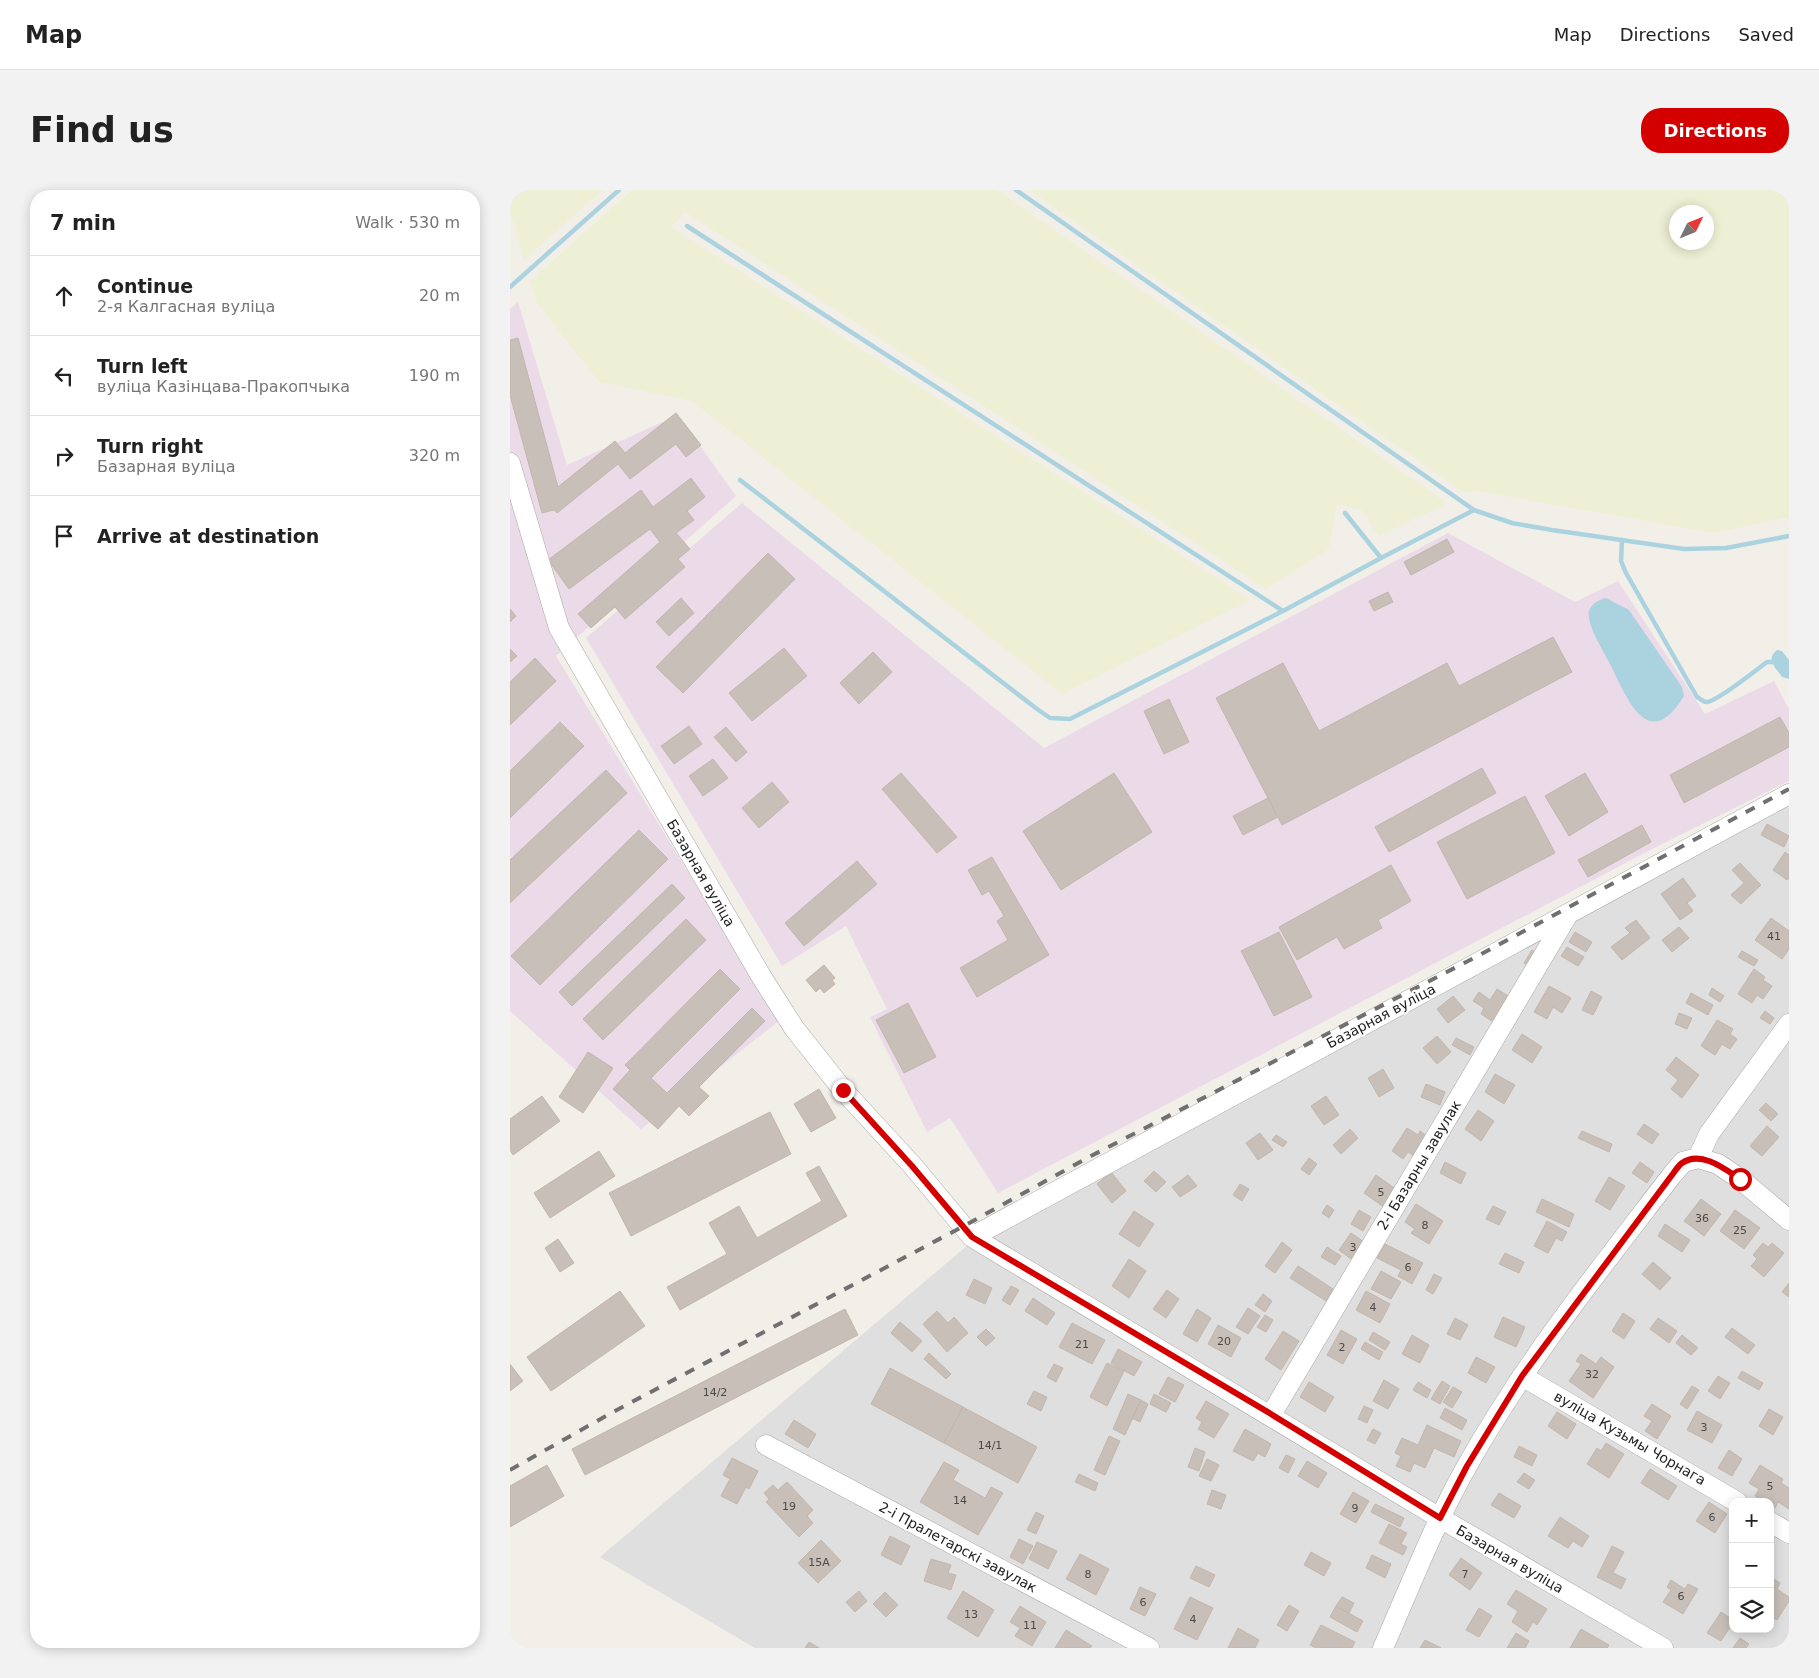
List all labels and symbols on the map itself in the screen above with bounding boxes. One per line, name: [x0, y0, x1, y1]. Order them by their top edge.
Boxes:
north arrow: [1669, 205, 1714, 250]
street label: Базарная вуліца: [664, 817, 738, 929]
house number: 41: [1767, 930, 1781, 943]
street label: Базарная вуліца: [1324, 980, 1438, 1052]
route end: [832, 1079, 855, 1102]
street label: 2-і Базарны завулак: [1374, 1097, 1464, 1233]
route start: [1729, 1168, 1752, 1191]
house number: 5: [1378, 1186, 1385, 1199]
house number: 36: [1695, 1212, 1709, 1225]
house number: 8: [1422, 1219, 1429, 1232]
house number: 25: [1733, 1224, 1747, 1237]
house number: 3: [1350, 1241, 1357, 1254]
house number: 6: [1405, 1261, 1412, 1274]
house number: 4: [1370, 1301, 1377, 1314]
house number: 20: [1217, 1335, 1231, 1348]
house number: 21: [1075, 1338, 1089, 1351]
house number: 2: [1339, 1341, 1346, 1354]
house number: 32: [1585, 1368, 1599, 1381]
house number: 14/2: [703, 1386, 727, 1399]
street label: вуліца Кузьмы Чорнага: [1551, 1388, 1709, 1488]
house number: 3: [1701, 1421, 1708, 1434]
house number: 14/1: [978, 1439, 1002, 1452]
house number: 5: [1767, 1480, 1774, 1493]
house number: 14: [953, 1494, 967, 1507]
street label: 2-і Пралетарскі завулак: [876, 1499, 1040, 1595]
house number: 19: [782, 1500, 796, 1513]
house number: 9: [1352, 1502, 1359, 1515]
house number: 6: [1709, 1511, 1716, 1524]
street label: Базарная вуліца: [1454, 1522, 1566, 1596]
house number: 15А: [808, 1556, 830, 1569]
house number: 8: [1085, 1568, 1092, 1581]
house number: 7: [1462, 1568, 1469, 1581]
house number: 6: [1678, 1590, 1685, 1603]
house number: 6: [1140, 1596, 1147, 1609]
house number: 13: [964, 1608, 978, 1621]
house number: 4: [1190, 1613, 1197, 1626]
house number: 11: [1023, 1619, 1037, 1632]

